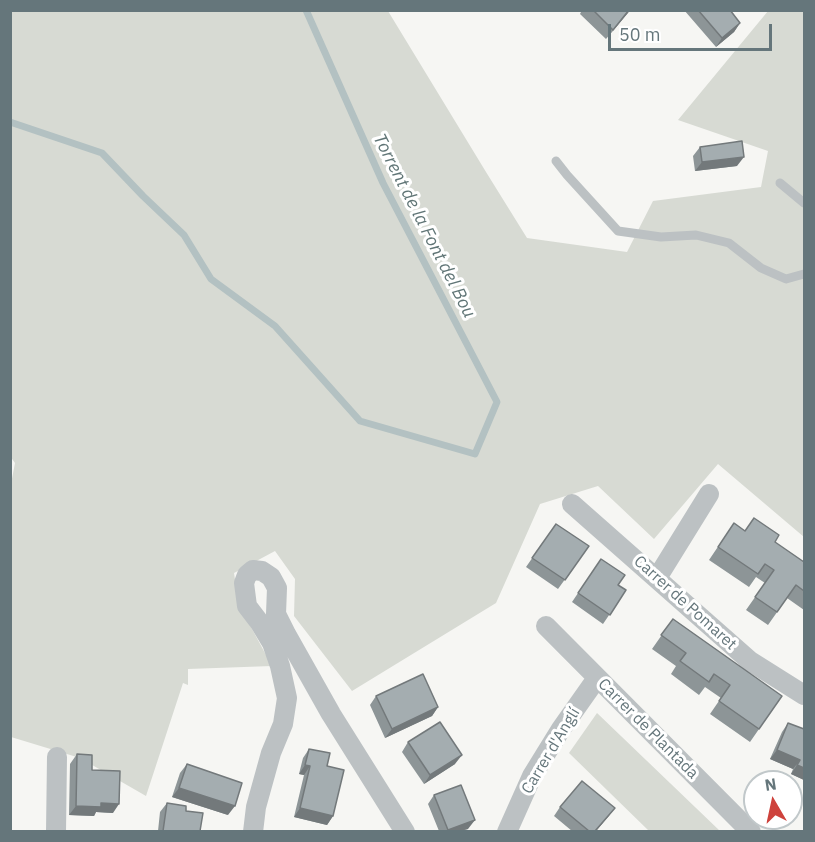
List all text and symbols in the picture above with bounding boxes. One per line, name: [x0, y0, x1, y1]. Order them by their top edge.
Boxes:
scale bar: [611, 12, 774, 50]
text: 50 m: [619, 23, 661, 46]
water label: Torrent de la Font del Bou: [368, 130, 480, 322]
street label: Carrer de Pomaret: [630, 552, 740, 654]
street label: Carrer de Plantada: [594, 675, 702, 783]
street label: Carrer d'Anglí: [518, 704, 584, 798]
north arrow: [743, 770, 803, 830]
text: N: [763, 773, 778, 795]

